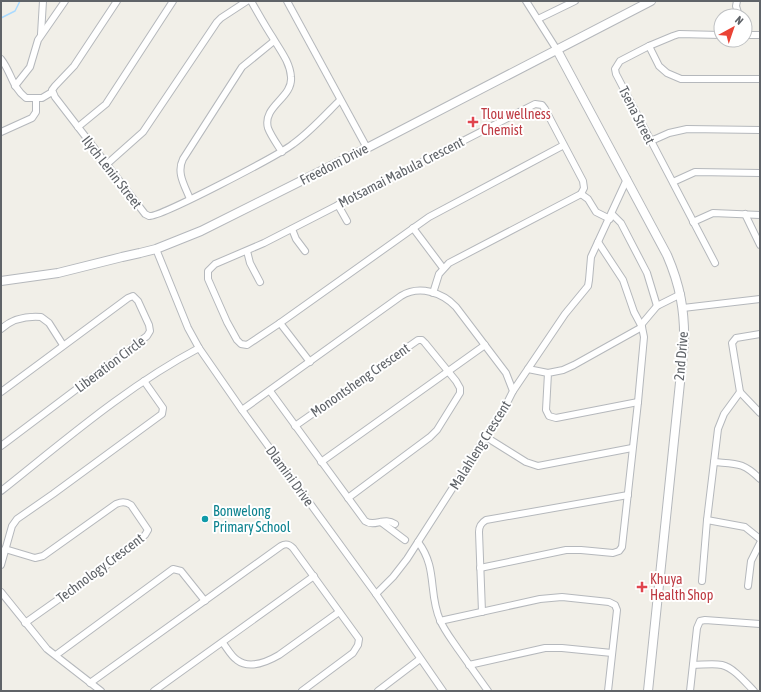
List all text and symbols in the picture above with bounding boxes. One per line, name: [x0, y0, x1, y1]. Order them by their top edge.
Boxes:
north arrow: [713, 8, 753, 48]
text: N: [733, 14, 746, 27]
street label: Tsena Street: [616, 84, 658, 146]
place label: Tlou wellness Chemist: [481, 106, 551, 138]
marker: Tlou wellness Chemist: [468, 117, 478, 127]
street label: Ilych Lenin Street: [79, 132, 145, 212]
street label: Motsamai Mabula Crescent: [336, 133, 466, 211]
street label: Freedom Drive: [297, 140, 371, 188]
street label: 2nd Drive: [671, 331, 691, 381]
street label: Liberation Circle: [72, 333, 148, 395]
street label: Monontsheng Crescent: [307, 340, 413, 420]
street label: Malahleng Crescent: [446, 398, 514, 492]
street label: Dlamini Drive: [263, 443, 317, 509]
place label: Bonwelong Primary School: [213, 503, 291, 535]
marker: Bonwelong Primary School: [200, 514, 210, 524]
street label: Technology Crescent: [53, 530, 147, 606]
place label: Khuya Health Shop: [650, 571, 714, 603]
marker: Khuya Health Shop: [637, 582, 647, 592]

